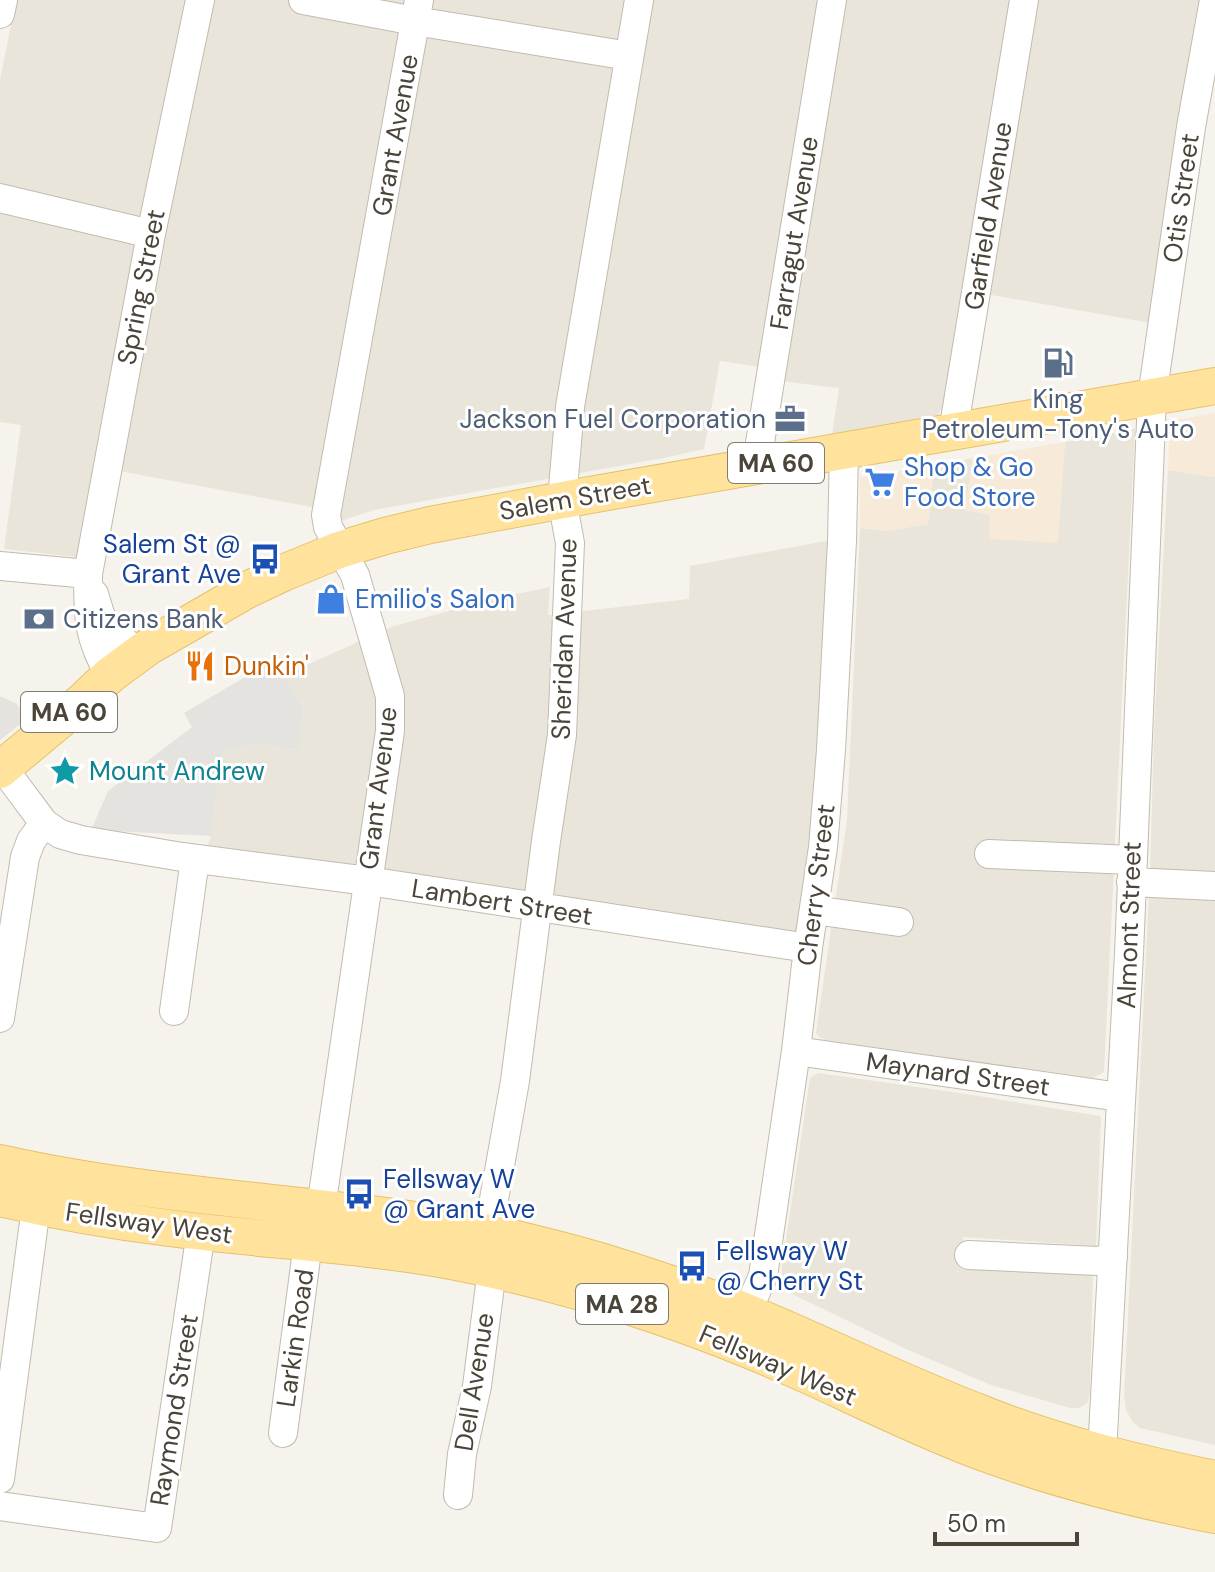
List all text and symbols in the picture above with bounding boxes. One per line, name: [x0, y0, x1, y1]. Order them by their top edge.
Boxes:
street label: Grant Avenue: [364, 51, 426, 219]
street label: Garfield Avenue: [956, 119, 1020, 313]
street label: Otis Street: [1155, 131, 1207, 265]
street label: Farragut Avenue: [762, 134, 826, 332]
street label: Spring Street: [109, 207, 173, 367]
fuel station icon: King Petroleum-Tony's Auto: [1041, 346, 1075, 380]
place label: King Petroleum-Tony's Auto: [922, 382, 1194, 446]
place label: Jackson Fuel Corporation: [459, 402, 766, 436]
office icon: Jackson Fuel Corporation: [773, 402, 807, 436]
road number: MA 60: [728, 443, 824, 483]
place label: Shop & Go Food Store: [904, 450, 1036, 514]
supermarket icon: Shop & Go Food Store: [863, 465, 897, 499]
street label: Salem Street: [496, 468, 654, 528]
place label: Salem St @ Grant Ave: [103, 527, 241, 591]
street label: Sheridan Avenue: [543, 538, 585, 740]
bus stop icon: Salem St @ Grant Ave: [248, 542, 282, 576]
shop icon: Emilio's Salon: [314, 582, 348, 616]
place label: Emilio's Salon: [355, 582, 515, 616]
bank icon: Citizens Bank: [22, 602, 56, 636]
place label: Citizens Bank: [63, 602, 224, 636]
restaurant icon: Dunkin': [183, 649, 217, 683]
place label: Dunkin': [224, 649, 309, 683]
road number: MA 60: [21, 692, 117, 732]
street label: Grant Avenue: [351, 705, 405, 871]
place icon: Mount Andrew: [48, 754, 82, 788]
place label: Mount Andrew: [89, 754, 265, 788]
street label: Cherry Street: [789, 802, 843, 968]
street label: Almont Street: [1109, 841, 1149, 1009]
street label: Lambert Street: [409, 871, 595, 933]
street label: Maynard Street: [864, 1044, 1052, 1104]
place label: Fellsway W @ Grant Ave: [383, 1162, 535, 1226]
bus stop icon: Fellsway W @ Grant Ave: [342, 1177, 376, 1211]
street label: Fellsway West: [63, 1194, 235, 1252]
place label: Fellsway W @ Cherry St: [716, 1234, 863, 1298]
bus stop icon: Fellsway W @ Cherry St: [675, 1249, 709, 1283]
street label: Larkin Road: [268, 1267, 322, 1409]
road number: MA 28: [576, 1284, 668, 1324]
street label: Dell Avenue: [446, 1310, 502, 1454]
street label: Raymond Street: [142, 1312, 206, 1508]
street label: Fellsway West: [694, 1317, 862, 1413]
scale bar: [935, 1496, 1077, 1546]
text: 50 m: [947, 1508, 1006, 1539]

